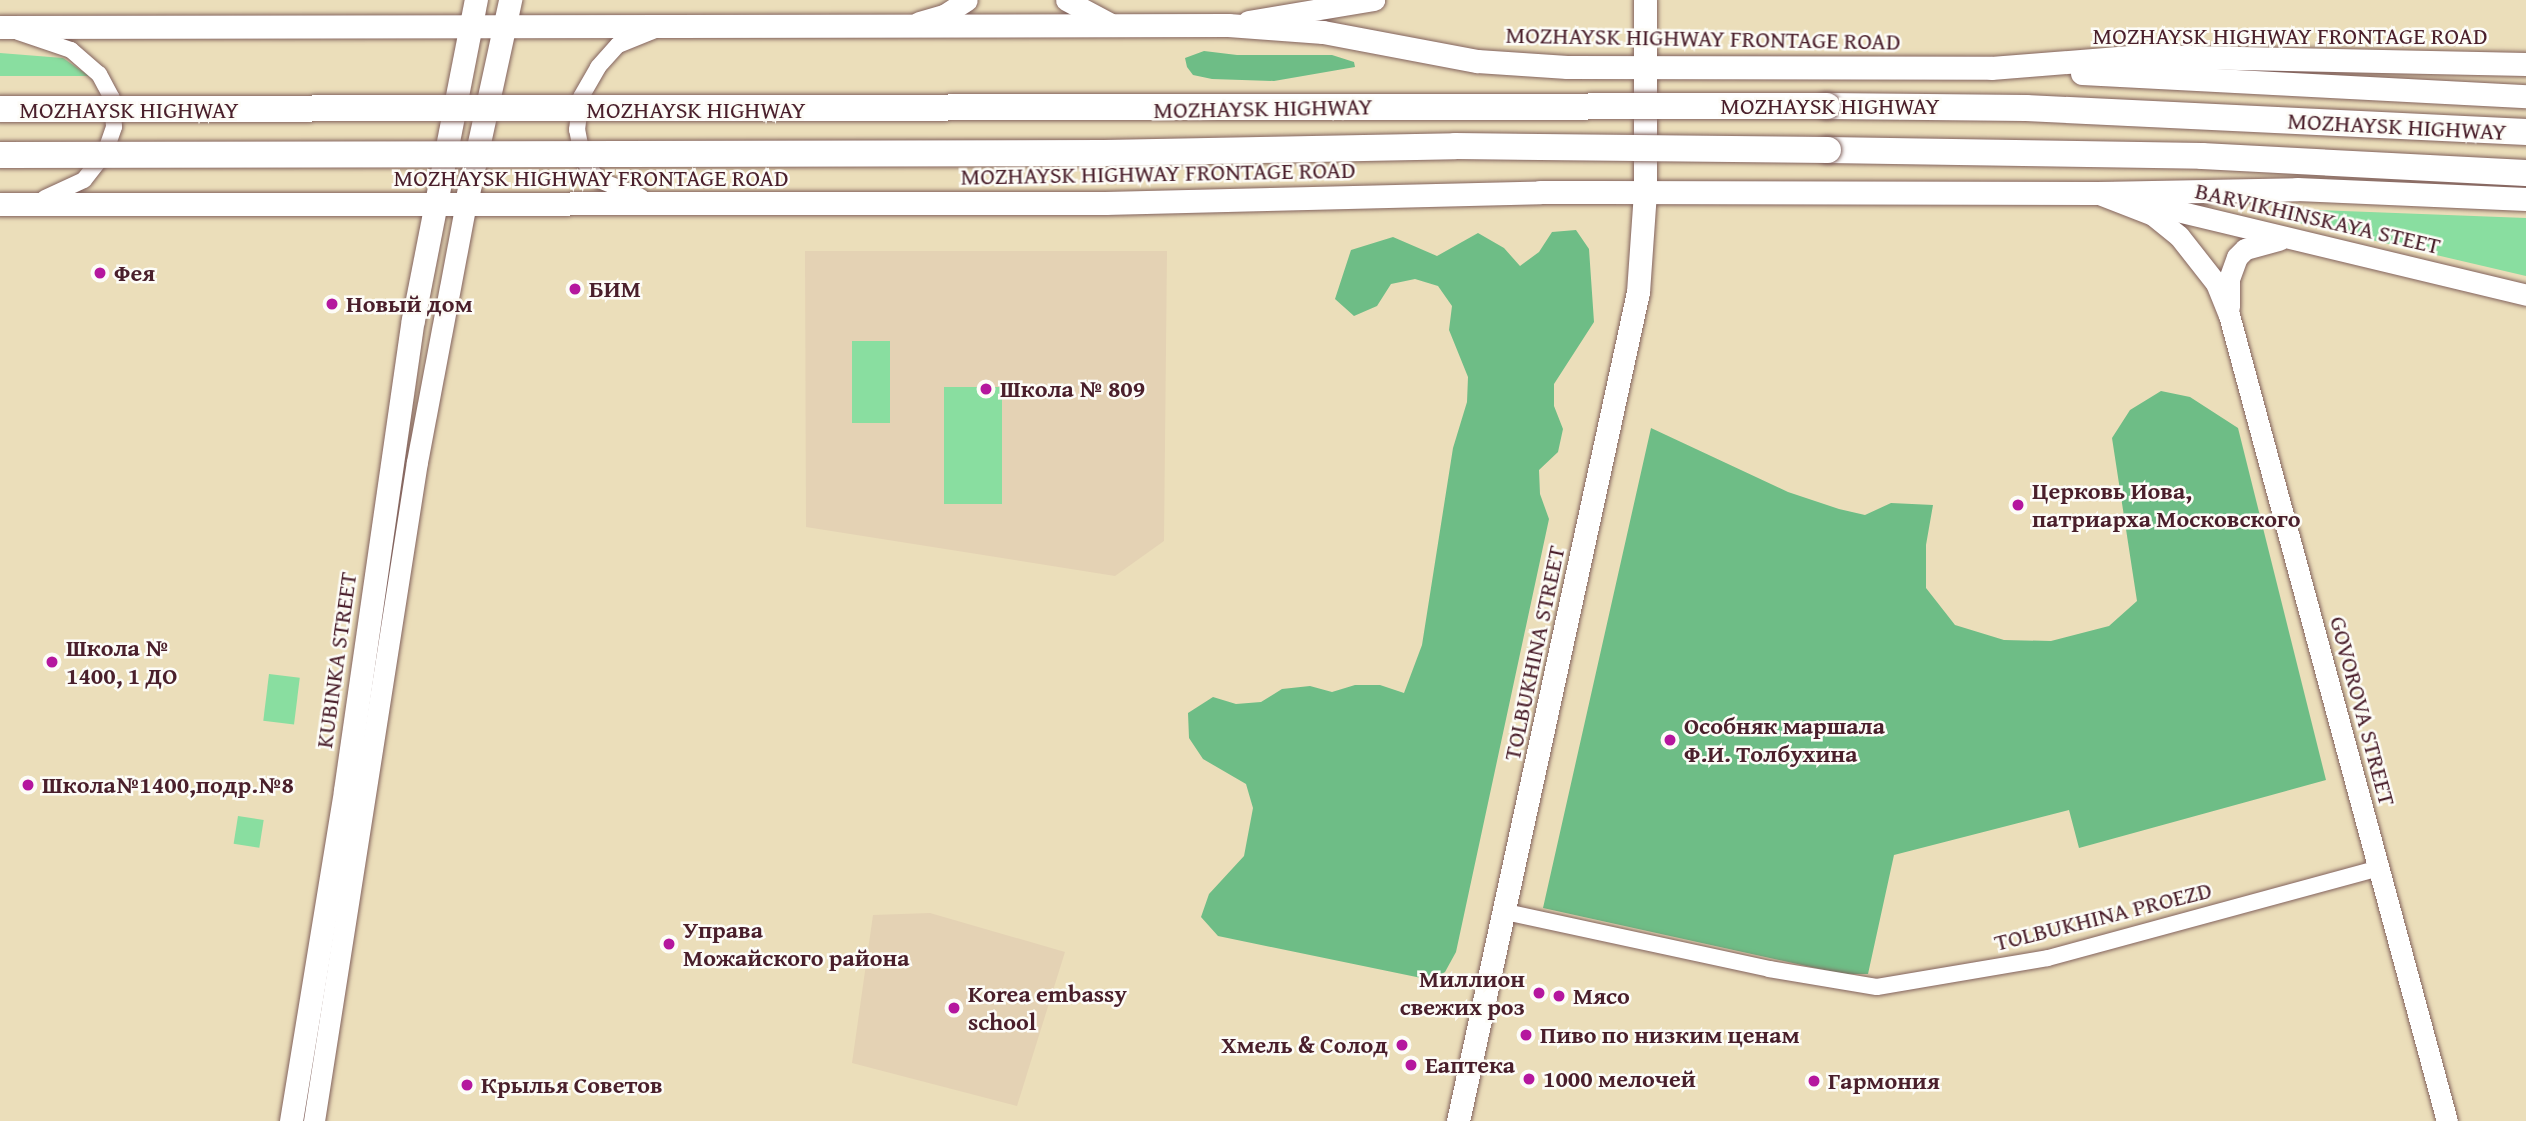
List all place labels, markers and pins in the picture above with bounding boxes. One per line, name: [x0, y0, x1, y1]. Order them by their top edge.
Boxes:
place label: Фея: [114, 259, 155, 287]
marker: Фея: [92, 265, 108, 281]
place label: БИМ: [589, 275, 641, 303]
marker: БИМ: [567, 281, 583, 297]
place label: Новый дом: [346, 290, 473, 318]
marker: Новый дом: [324, 296, 340, 312]
place label: Школа № 809: [1000, 375, 1145, 403]
marker: Школа № 809: [978, 381, 994, 397]
place label: Церковь Иова, патриарха Московского: [2032, 477, 2301, 533]
marker: Церковь Иова, патриарха Московского: [2010, 497, 2026, 513]
place label: Школа № 1400, 1 ДО: [66, 634, 177, 690]
marker: Школа № 1400, 1 ДО: [44, 654, 60, 670]
place label: Особняк маршала Ф.И. Толбухина: [1684, 712, 1885, 768]
marker: Особняк маршала Ф.И. Толбухина: [1662, 732, 1678, 748]
place label: Школа№1400,подр.№8: [42, 771, 294, 799]
marker: Школа№1400,подр.№8: [20, 777, 36, 793]
place label: Управа Можайского района: [683, 916, 910, 972]
marker: Управа Можайского района: [661, 936, 677, 952]
place label: Миллион свежих роз: [1400, 965, 1525, 1021]
place label: Korea embassy school: [968, 980, 1127, 1036]
place label: Мясо: [1573, 982, 1630, 1010]
marker: Миллион свежих роз: [1531, 985, 1547, 1001]
marker: Мясо: [1551, 988, 1567, 1004]
marker: Korea embassy school: [946, 1000, 962, 1016]
place label: Пиво по низким ценам: [1540, 1021, 1800, 1049]
marker: Пиво по низким ценам: [1518, 1027, 1534, 1043]
place label: Хмель & Солод: [1221, 1031, 1388, 1059]
marker: Хмель & Солод: [1394, 1037, 1410, 1053]
place label: Еаптека: [1425, 1051, 1515, 1079]
marker: Еаптека: [1403, 1057, 1419, 1073]
place label: 1000 мелочей: [1543, 1065, 1696, 1093]
place label: Гармония: [1828, 1067, 1940, 1095]
place label: Крылья Советов: [481, 1071, 663, 1099]
marker: 1000 мелочей: [1521, 1071, 1537, 1087]
marker: Гармония: [1806, 1073, 1822, 1089]
marker: Крылья Советов: [459, 1077, 475, 1093]

